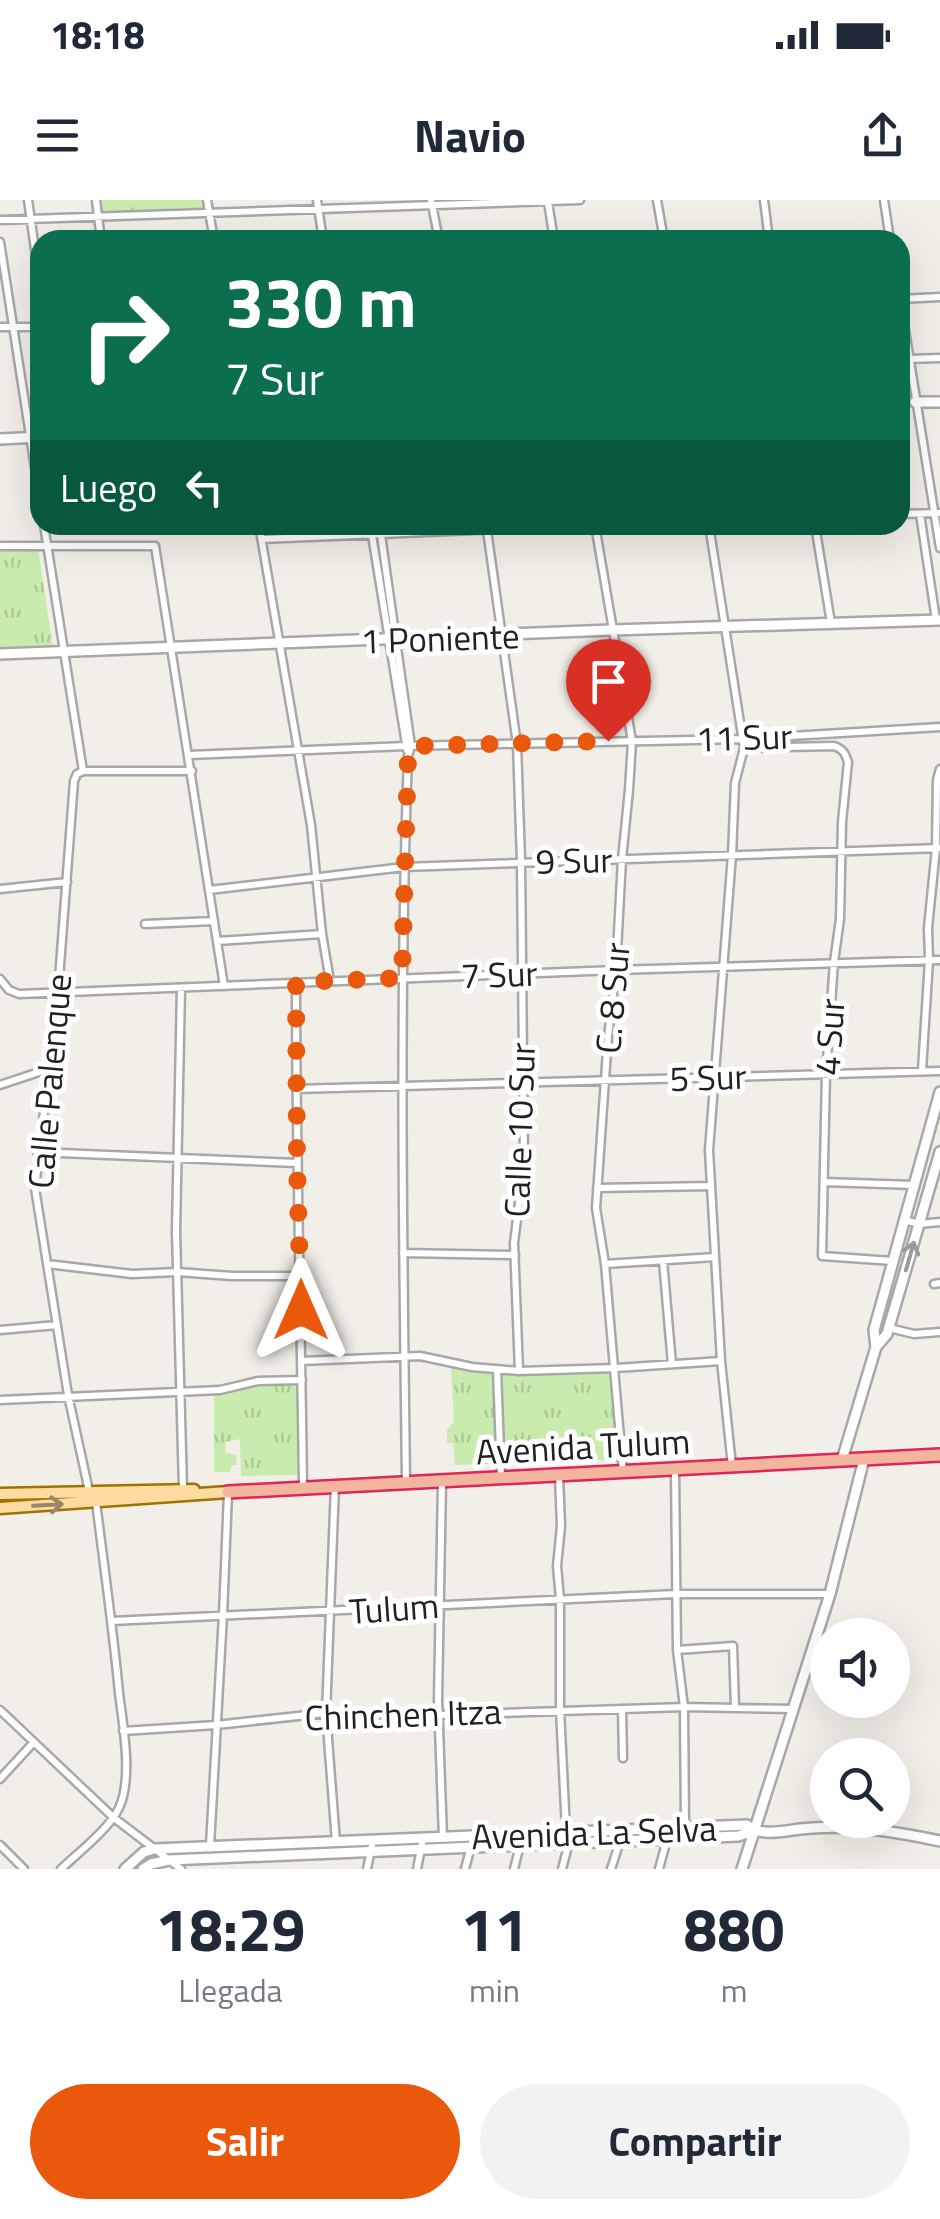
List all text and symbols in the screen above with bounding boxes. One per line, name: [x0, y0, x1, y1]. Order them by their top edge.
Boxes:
text: 18:18: [50, 6, 145, 64]
text: Navio: [414, 101, 526, 169]
icon: menu: [30, 108, 85, 163]
icon: share: [855, 108, 910, 163]
text: 330 m: [225, 248, 417, 354]
icon: right: [60, 270, 190, 400]
text: 7 Sur: [225, 344, 324, 412]
text: Luego: [60, 459, 157, 517]
icon: left: [177, 460, 232, 515]
street label: 1 Poniente: [360, 608, 520, 668]
pin: [566, 639, 651, 742]
icon: arrive: [581, 654, 636, 709]
street label: 11 Sur: [695, 708, 793, 766]
street label: 9 Sur: [535, 832, 613, 888]
street label: C. 8 Sur: [580, 940, 644, 1056]
street label: 7 Sur: [460, 946, 538, 1002]
street label: Calle Palenque: [13, 971, 85, 1191]
street label: 4 Sur: [799, 997, 859, 1077]
street label: Calle 10 Sur: [489, 1042, 549, 1218]
street label: 5 Sur: [669, 1049, 747, 1105]
one-way arrow: [902, 1241, 920, 1273]
position arrow: [249, 1258, 353, 1362]
street label: Avenida Tulum: [474, 1413, 692, 1479]
one-way arrow: [31, 1495, 63, 1514]
street label: Tulum: [347, 1578, 441, 1638]
map controls: [810, 1618, 910, 1838]
button: sound: [810, 1618, 910, 1718]
street label: Chinchen Itza: [304, 1684, 502, 1744]
button: search: [810, 1738, 910, 1838]
street label: Avenida La Selva: [470, 1801, 718, 1863]
text: 18:29: [156, 1883, 305, 1974]
text: 11: [461, 1883, 528, 1974]
text: 880: [684, 1883, 784, 1974]
text: Llegada: [178, 1966, 283, 2014]
text: min: [469, 1966, 520, 2014]
text: m: [721, 1966, 747, 2014]
button: Salir: [30, 2084, 460, 2199]
button: Compartir: [480, 2084, 910, 2199]

